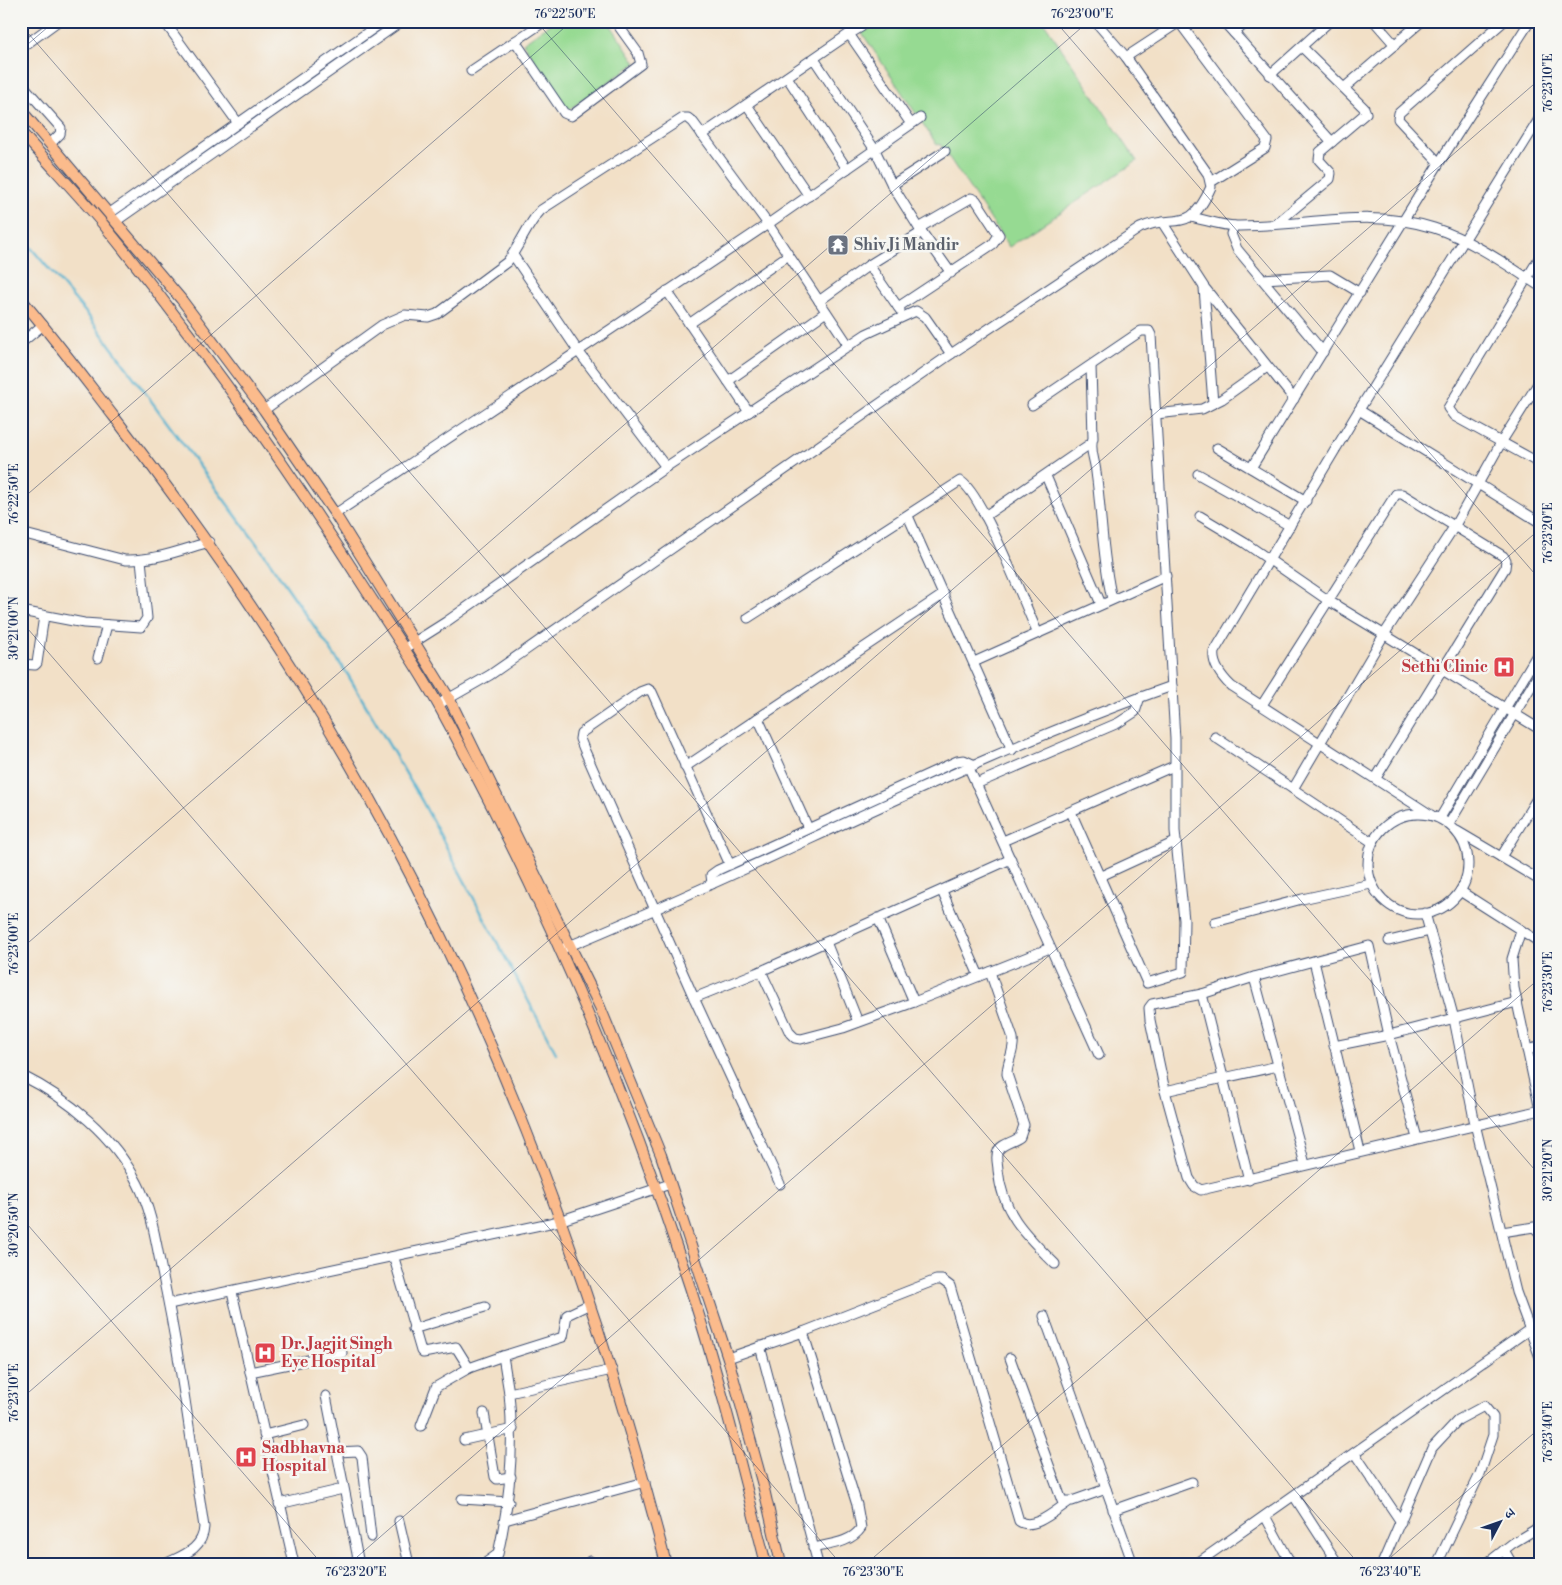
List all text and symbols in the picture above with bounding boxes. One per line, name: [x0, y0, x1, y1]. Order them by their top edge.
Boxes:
text: 76°22'50"E: [534, 7, 596, 22]
text: 76°23'00"E: [1051, 7, 1113, 22]
text: 76°23'10"E: [1541, 53, 1556, 113]
temple icon: Shiv Ji Mandir: [826, 233, 850, 257]
place label: Shiv Ji Mandir: [854, 235, 959, 255]
text: 76°22'50"E: [7, 463, 22, 525]
text: 76°23'20"E: [1541, 502, 1556, 564]
text: 30°21'00"N: [7, 596, 22, 660]
hospital icon: Sethi Clinic: [1492, 655, 1516, 679]
place label: Sethi Clinic: [1402, 657, 1488, 677]
text: 76°23'00"E: [7, 913, 22, 975]
text: 76°23'30"E: [1541, 951, 1556, 1013]
text: 30°21'20"N: [1541, 1139, 1556, 1201]
text: 30°20'50"N: [7, 1193, 22, 1257]
place label: Dr. Jagjit Singh Eye Hospital: [281, 1334, 393, 1372]
hospital icon: Dr. Jagjit Singh Eye Hospital: [253, 1341, 277, 1365]
text: 76°23'10"E: [7, 1363, 22, 1423]
text: 76°23'40"E: [1541, 1401, 1556, 1463]
place label: Sadbhavna Hospital: [262, 1438, 345, 1476]
hospital icon: Sadbhavna Hospital: [234, 1445, 258, 1469]
north arrow: [1474, 1498, 1524, 1548]
text: उ: [1499, 1505, 1519, 1523]
text: 76°23'20"E: [325, 1565, 387, 1580]
text: 76°23'30"E: [842, 1565, 904, 1580]
text: 76°23'40"E: [1359, 1565, 1421, 1580]

